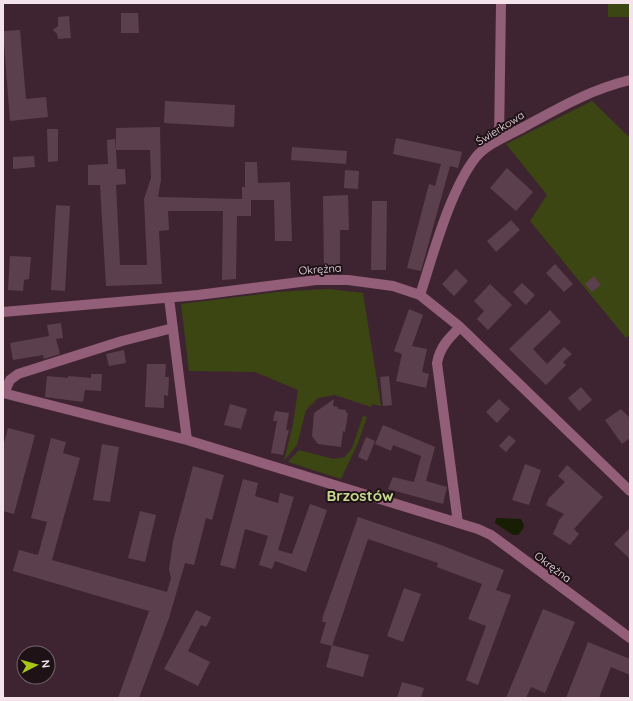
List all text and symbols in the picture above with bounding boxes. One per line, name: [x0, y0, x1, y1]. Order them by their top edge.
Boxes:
street label: Świerkowa: [473, 108, 527, 148]
street label: Okrężna: [298, 261, 342, 277]
district label: Brzostów: [326, 486, 394, 505]
street label: Okrężna: [532, 549, 574, 585]
north arrow: [16, 645, 56, 685]
text: N: [39, 659, 53, 669]

